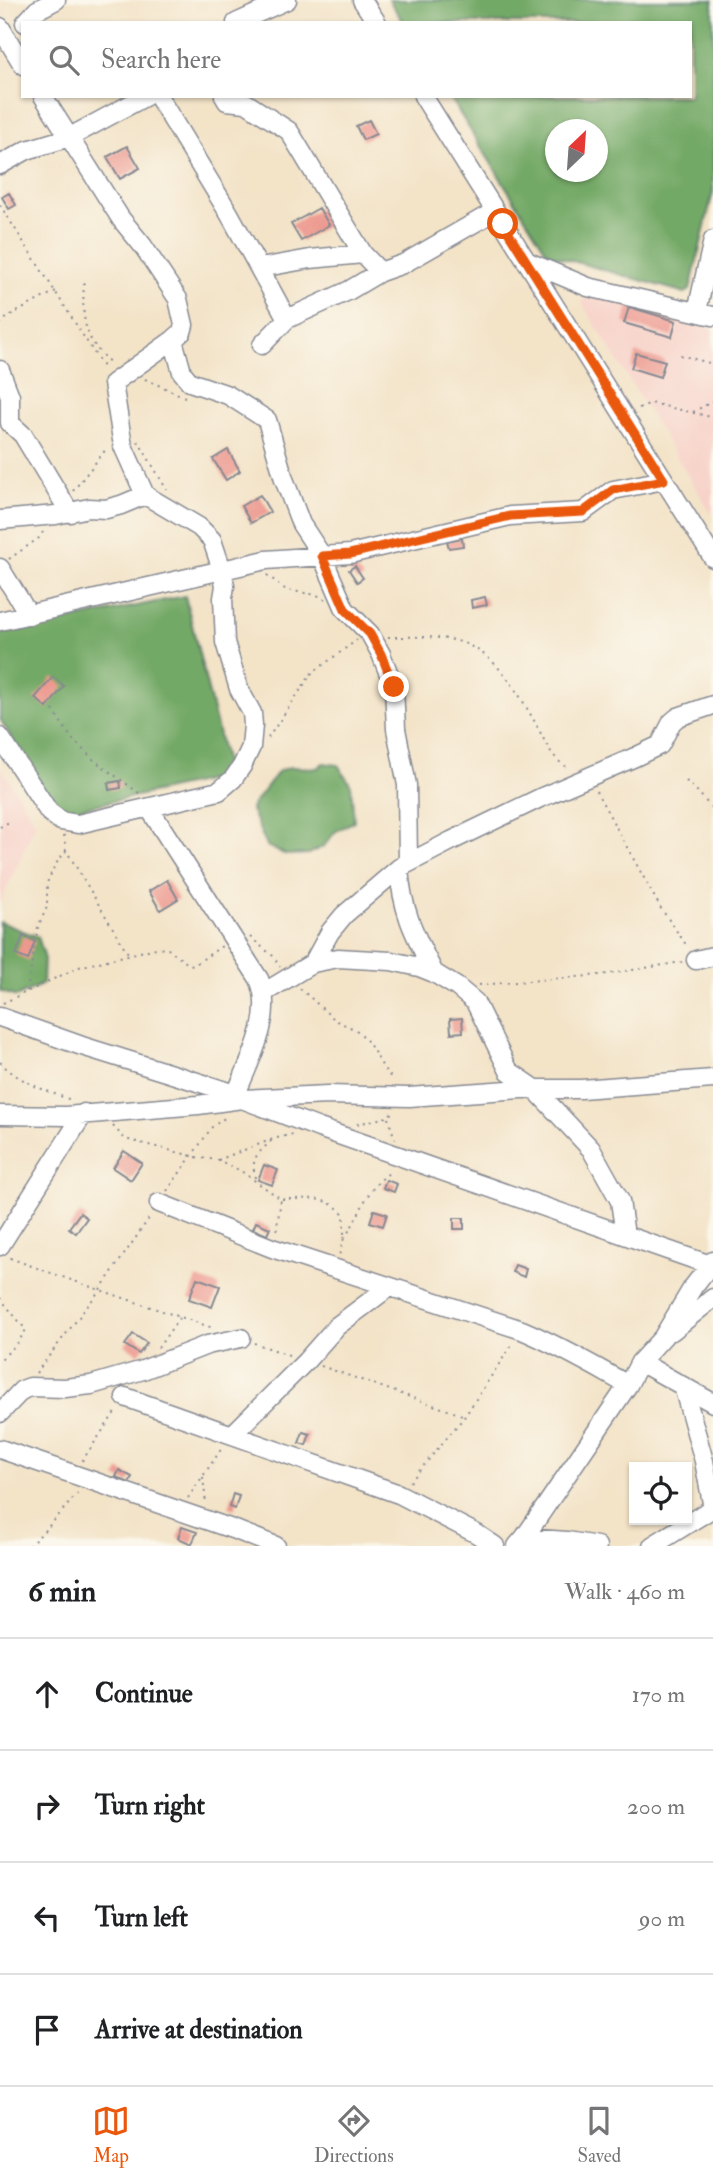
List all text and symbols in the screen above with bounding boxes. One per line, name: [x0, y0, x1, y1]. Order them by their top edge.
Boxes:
search box: [21, 21, 692, 98]
icon: search: [45, 41, 83, 79]
text: Search here: [101, 44, 221, 76]
north arrow: [545, 119, 608, 182]
route start: [487, 208, 518, 239]
route end: [378, 671, 409, 702]
map controls: [629, 1462, 692, 1525]
button: locate: [629, 1462, 692, 1525]
text: 6 min: [28, 1573, 96, 1610]
text: Walk · 460 m: [565, 1577, 685, 1606]
icon: ahead: [28, 1675, 66, 1713]
text: Continue: [95, 1678, 193, 1710]
text: 170 m: [632, 1680, 685, 1709]
icon: right: [28, 1787, 66, 1825]
text: Turn right: [95, 1790, 205, 1822]
text: 200 m: [627, 1792, 685, 1821]
icon: left: [28, 1899, 66, 1937]
text: Turn left: [95, 1902, 188, 1934]
text: 90 m: [639, 1904, 685, 1933]
icon: arrive: [28, 2011, 66, 2049]
text: Arrive at destination: [95, 2014, 303, 2046]
tab: Map: [92, 2102, 130, 2168]
tab: Directions: [314, 2102, 394, 2168]
tab: Saved: [578, 2102, 621, 2168]

